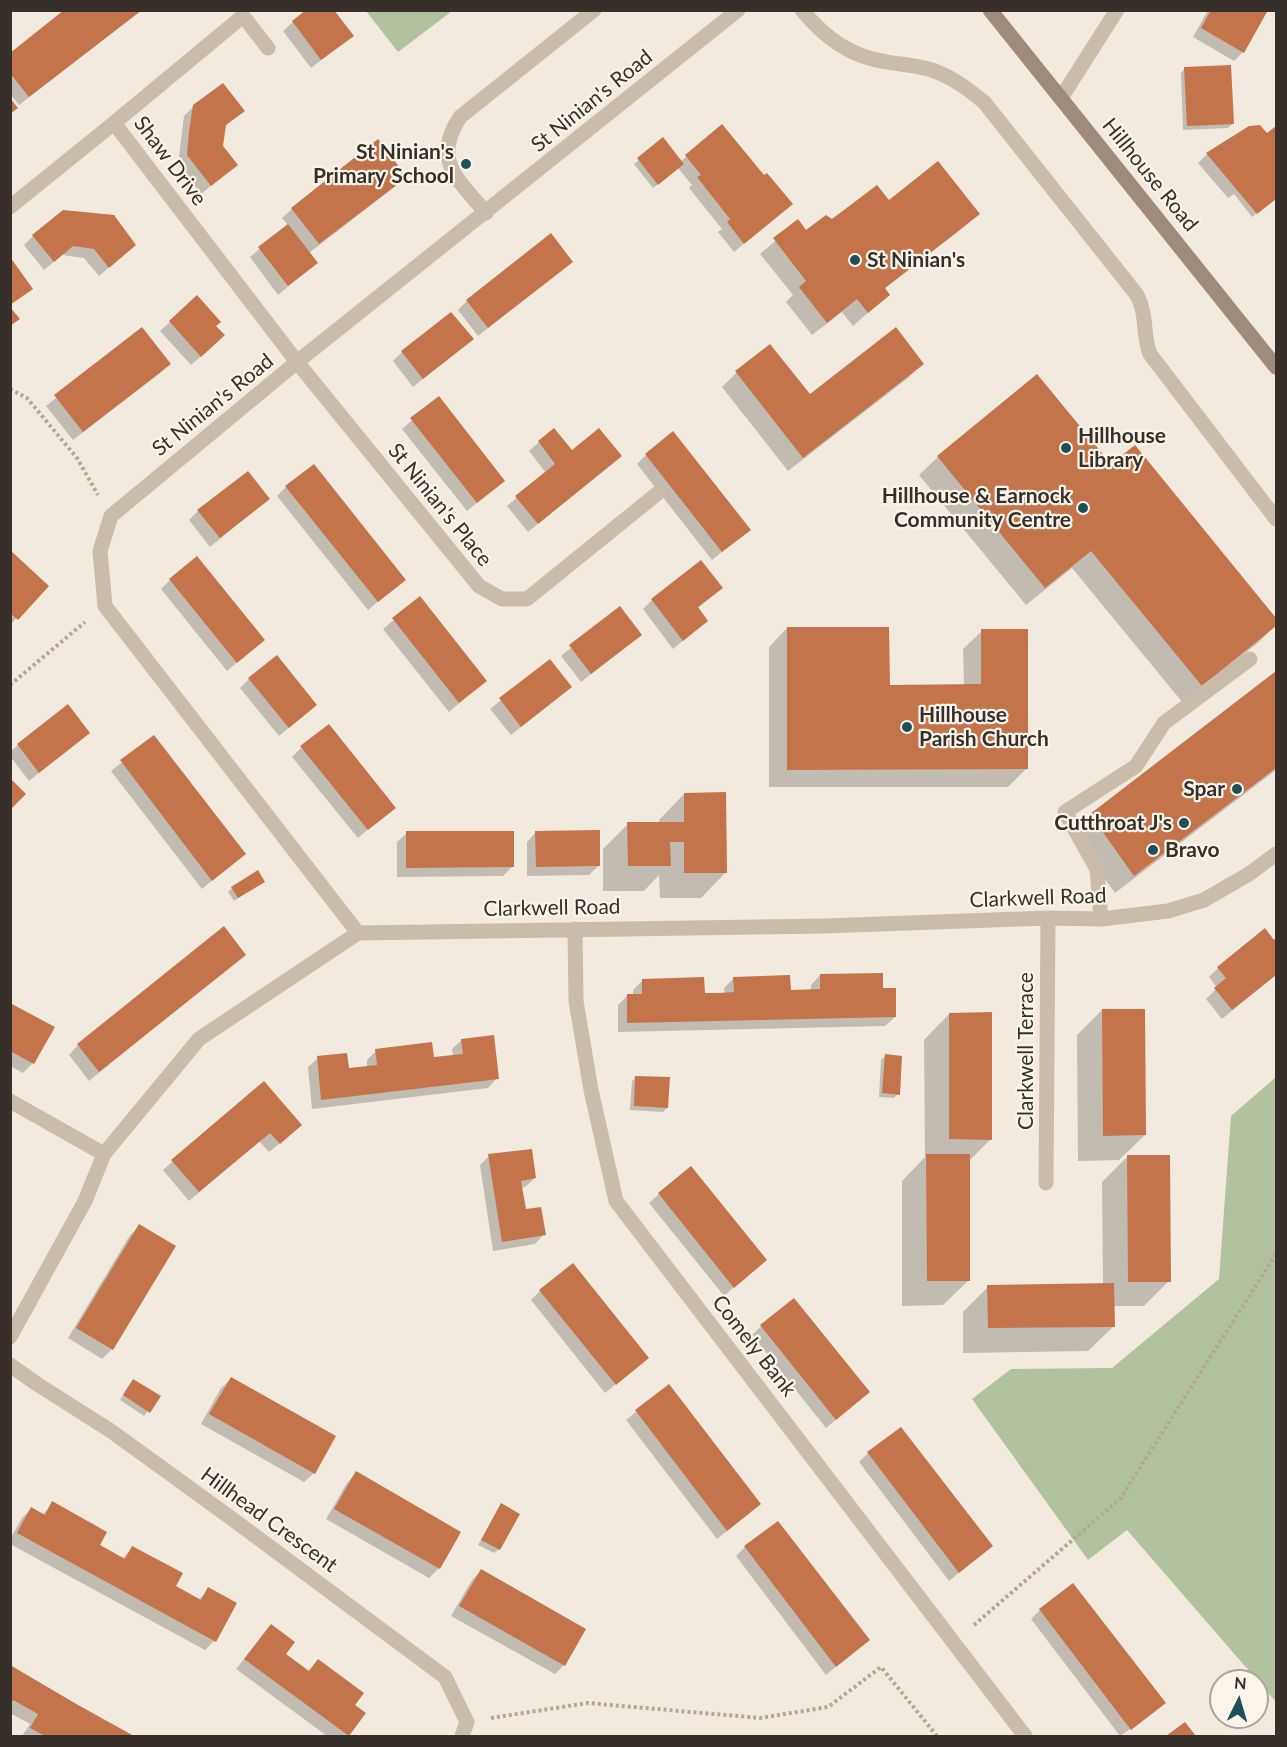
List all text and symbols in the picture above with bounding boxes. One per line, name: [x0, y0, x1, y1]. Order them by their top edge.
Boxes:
street label: St Ninian's Road: [526, 44, 658, 158]
street label: Shaw Drive: [128, 111, 212, 211]
street label: Hillhouse Road: [1097, 113, 1203, 237]
place label: St Ninian's Primary School: [313, 139, 454, 189]
marker: St Ninian's Primary School: [459, 157, 473, 171]
place label: St Ninian's: [867, 247, 965, 273]
marker: St Ninian's: [848, 253, 862, 267]
street label: St Ninian's Road: [147, 348, 279, 462]
place label: Hillhouse Library: [1078, 423, 1166, 473]
street label: St Ninian's Place: [383, 438, 497, 572]
marker: Hillhouse Library: [1059, 441, 1073, 455]
place label: Hillhouse & Earnock Community Centre: [882, 483, 1071, 533]
marker: Hillhouse & Earnock Community Centre: [1076, 501, 1090, 515]
place label: Hillhouse Parish Church: [919, 702, 1049, 752]
marker: Hillhouse Parish Church: [900, 720, 914, 734]
place label: Spar: [1183, 776, 1225, 802]
marker: Spar: [1230, 782, 1244, 796]
place label: Cutthroat J's: [1054, 810, 1172, 836]
marker: Cutthroat J's: [1177, 816, 1191, 830]
place label: Bravo: [1165, 837, 1220, 863]
marker: Bravo: [1146, 843, 1160, 857]
street label: Clarkwell Road: [969, 883, 1107, 913]
street label: Clarkwell Road: [483, 894, 621, 922]
street label: Clarkwell Terrace: [1013, 972, 1039, 1130]
street label: Comely Bank: [707, 1290, 801, 1402]
street label: Hillhead Crescent: [196, 1462, 342, 1578]
north arrow: [1209, 1669, 1269, 1729]
text: N: [1233, 1673, 1247, 1693]

